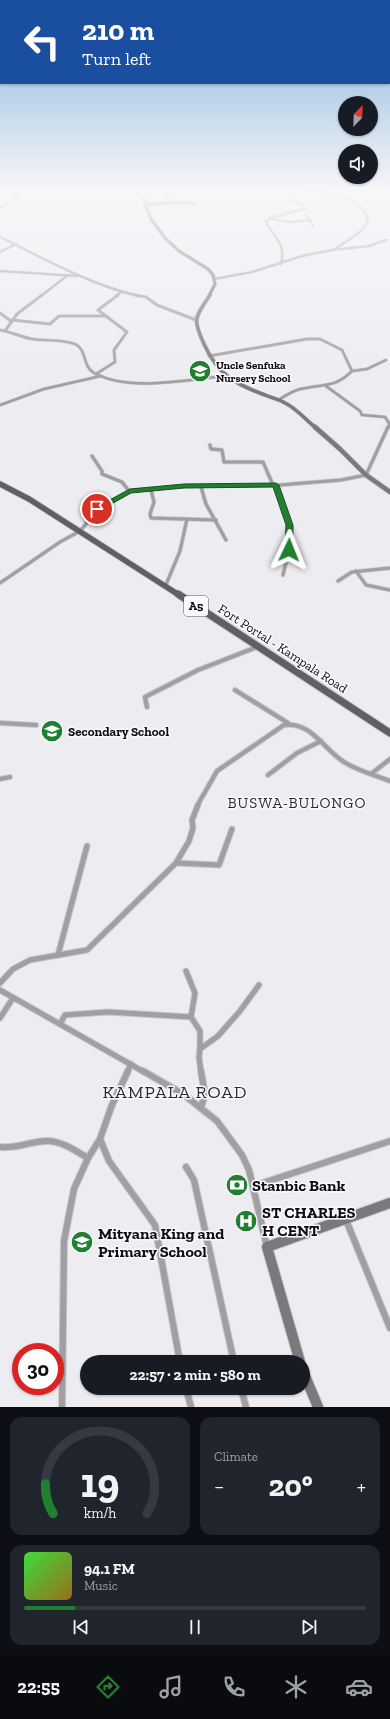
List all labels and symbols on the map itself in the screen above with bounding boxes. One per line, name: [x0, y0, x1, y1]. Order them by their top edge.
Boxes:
north arrow: [338, 96, 378, 136]
school or university icon: Uncle Senfuka Nursery School: [187, 358, 213, 384]
place label: Uncle Senfuka Nursery School: [216, 359, 291, 385]
pin: [80, 492, 114, 526]
position arrow: [268, 529, 310, 571]
road number: A5: [184, 596, 208, 616]
street label: Fort Portal - Kampala Road: [215, 601, 350, 696]
school or university icon: Secondary School: [39, 718, 65, 744]
place label: Secondary School: [68, 724, 169, 739]
district label: BUSWA-BULONGO: [228, 794, 366, 812]
district label: KAMPALA ROAD: [102, 1081, 248, 1103]
bank icon: Stanbic Bank: [224, 1172, 250, 1198]
place label: Stanbic Bank: [252, 1176, 346, 1195]
place label: ST CHARLES H CENT: [262, 1203, 355, 1240]
hospital icon: ST CHARLES H CENT: [233, 1208, 259, 1234]
place label: Mityana King and Primary School: [98, 1224, 224, 1261]
school or university icon: Mityana King and Primary School: [69, 1229, 95, 1255]
speed limit sign: 30: [12, 1343, 64, 1395]

